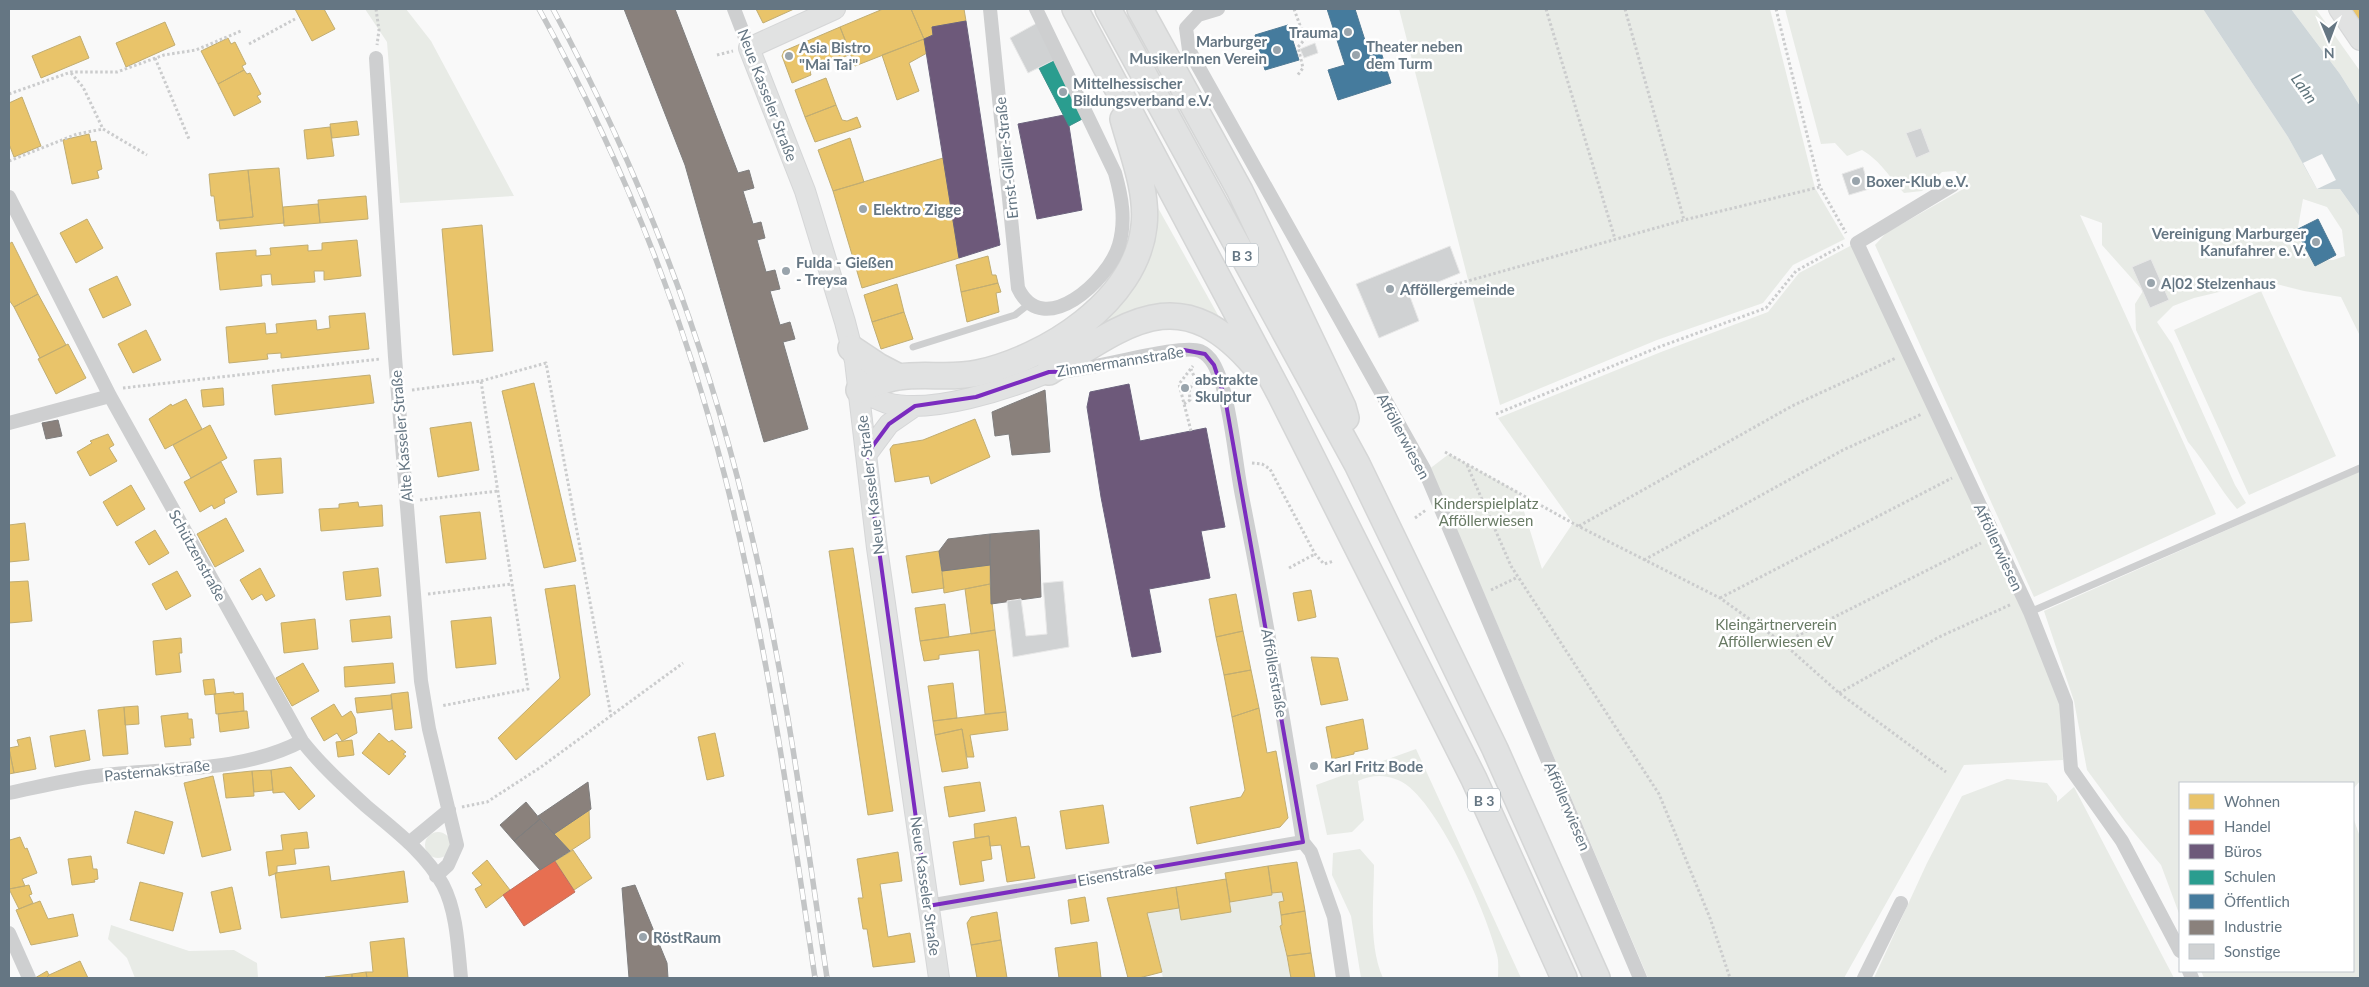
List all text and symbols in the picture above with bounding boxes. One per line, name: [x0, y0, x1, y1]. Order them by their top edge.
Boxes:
north arrow: [2304, 15, 2354, 65]
place label: Trauma: [1289, 23, 1338, 41]
street label: Neue Kasseler Straße: [734, 26, 802, 164]
marker: Trauma: [1342, 26, 1354, 38]
place label: Marburger MusikerInnen Verein: [1129, 32, 1267, 67]
place label: Theater neben dem Turm: [1366, 37, 1463, 72]
place label: Asia Bistro "Mai Tai": [798, 38, 871, 73]
marker: Marburger MusikerInnen Verein: [1271, 44, 1283, 56]
text: N: [2324, 45, 2335, 62]
marker: Theater neben dem Turm: [1350, 49, 1362, 61]
marker: Asia Bistro "Mai Tai": [783, 50, 795, 62]
water label: Lahn: [2288, 69, 2322, 107]
place label: Mittelhessischer Bildungsverband e.V.: [1073, 74, 1212, 109]
marker: Mittelhessischer Bildungsverband e.V.: [1057, 86, 1069, 98]
street label: Ernst-Giller-Straße: [991, 96, 1021, 220]
place label: Boxer-Klub e.V.: [1866, 172, 1969, 190]
marker: Boxer-Klub e.V.: [1850, 175, 1862, 187]
place label: Elektro Zigge: [873, 200, 961, 218]
marker: Elektro Zigge: [857, 203, 869, 215]
place label: Vereinigung Marburger Kanufahrer e. V.: [2151, 224, 2306, 259]
marker: Vereinigung Marburger Kanufahrer e. V.: [2310, 236, 2322, 248]
road number: B 3: [1226, 244, 1258, 266]
place label: Fulda - Gießen - Treysa: [796, 253, 893, 288]
marker: Fulda - Gießen - Treysa: [780, 265, 792, 277]
place label: A|02 Stelzenhaus: [2160, 274, 2276, 292]
marker: A|02 Stelzenhaus: [2145, 277, 2157, 289]
place label: Afföllergemeinde: [1399, 280, 1515, 298]
marker: Afföllergemeinde: [1384, 283, 1396, 295]
street label: Zimmermannstraße: [1055, 342, 1185, 380]
street label: Alte Kasseler Straße: [386, 369, 416, 503]
place label: abstrakte Skulptur: [1195, 370, 1258, 405]
marker: abstrakte Skulptur: [1179, 382, 1191, 394]
street label: Afföllerwiesen: [1374, 390, 1434, 482]
street label: Neue Kasseler Straße: [852, 414, 887, 556]
park label: Kinderspielplatz Afföllerwiesen: [1433, 494, 1539, 529]
street label: Afföllerwiesen: [1971, 500, 2027, 594]
street label: Schützenstraße: [166, 506, 231, 604]
park label: Kleingärtnerverein Afföllerwiesen eV: [1715, 615, 1837, 650]
street label: Afföllerstraße: [1258, 627, 1292, 719]
street label: Pasternakstraße: [103, 755, 211, 784]
place label: Karl Fritz Bode: [1324, 757, 1423, 775]
street label: Afföllerwiesen: [1541, 759, 1595, 853]
marker: Karl Fritz Bode: [1308, 760, 1320, 772]
legend: [2179, 782, 2354, 972]
road number: B 3: [1468, 788, 1500, 812]
text: Wohnen: [2224, 792, 2280, 810]
street label: Neue Kasseler Straße: [907, 815, 945, 957]
text: Handel: [2224, 817, 2271, 835]
text: Büros: [2224, 842, 2262, 860]
street label: Eisenstraße: [1076, 858, 1154, 889]
text: Schulen: [2224, 867, 2276, 885]
text: Öffentlich: [2224, 892, 2290, 910]
text: Industrie: [2224, 917, 2282, 935]
place label: RöstRaum: [653, 928, 721, 946]
marker: RöstRaum: [637, 931, 649, 943]
text: Sonstige: [2224, 942, 2280, 960]

